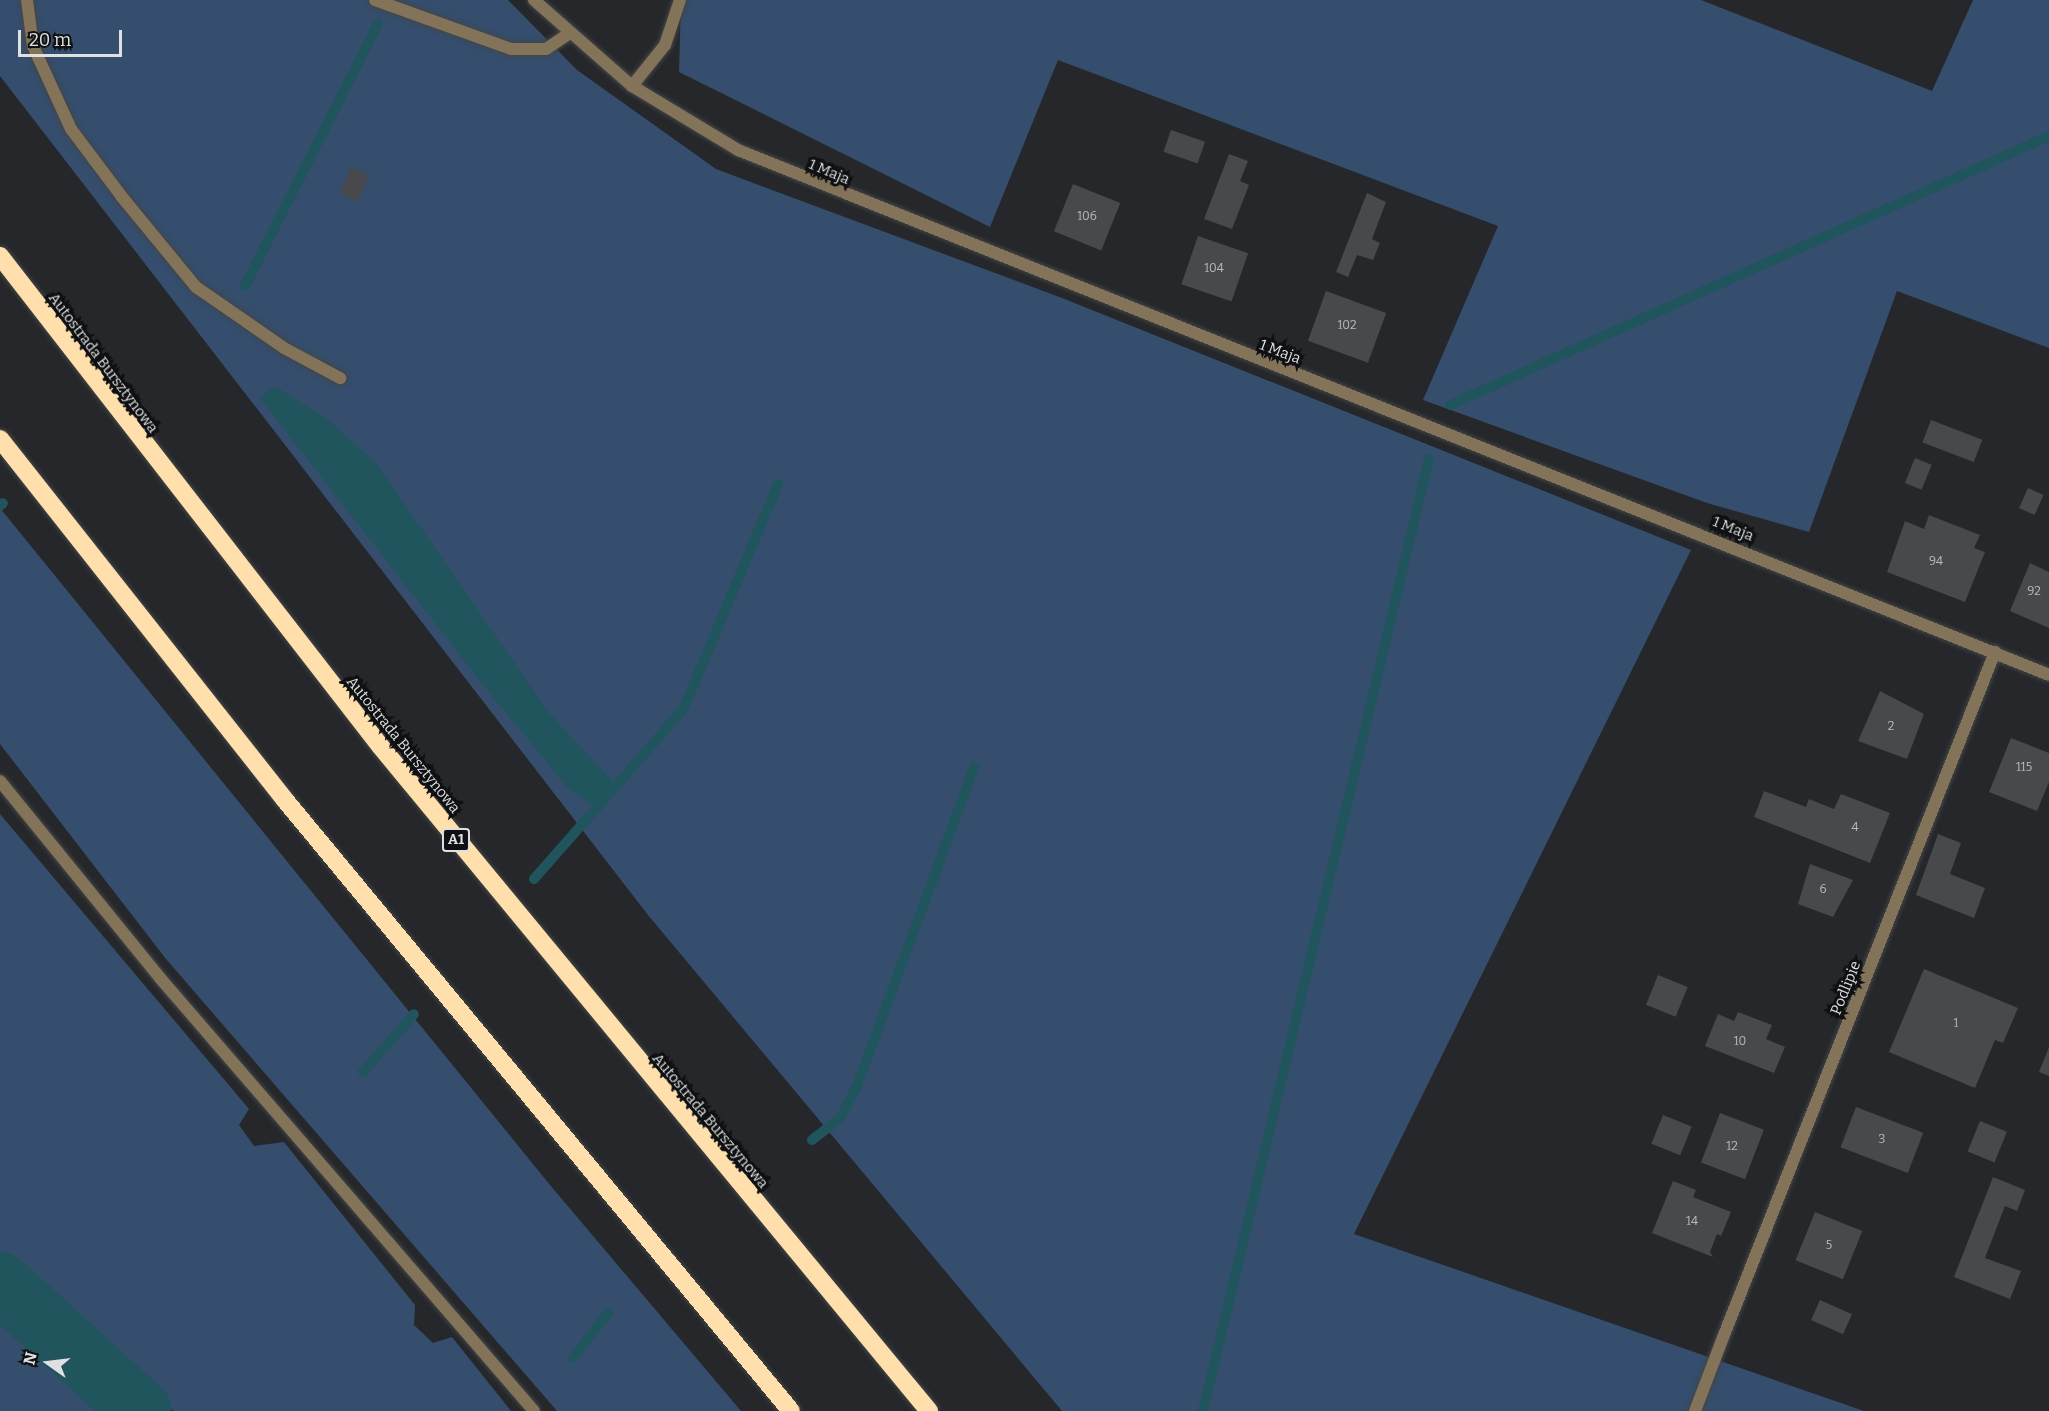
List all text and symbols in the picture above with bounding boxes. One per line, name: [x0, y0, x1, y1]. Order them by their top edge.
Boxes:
scale bar: [21, 18, 124, 56]
text: 20 m: [29, 29, 71, 51]
street label: 1 Maja: [806, 155, 852, 189]
house number: 106: [1077, 210, 1097, 224]
house number: 104: [1204, 262, 1224, 276]
street label: Autostrada Bursztynowa: [44, 289, 162, 437]
house number: 102: [1337, 319, 1357, 333]
street label: 1 Maja: [1257, 336, 1303, 368]
street label: 1 Maja: [1710, 513, 1756, 545]
house number: 94: [1929, 555, 1943, 569]
house number: 92: [2027, 585, 2041, 599]
street label: Autostrada Bursztynowa: [342, 673, 464, 817]
house number: 2: [1888, 720, 1894, 734]
house number: 115: [2016, 761, 2032, 775]
house number: 4: [1851, 821, 1859, 835]
road number: A1: [441, 829, 471, 851]
house number: 6: [1819, 883, 1827, 897]
street label: Podlipie: [1827, 958, 1865, 1018]
house number: 1: [1954, 1017, 1958, 1031]
house number: 10: [1734, 1035, 1746, 1049]
street label: Autostrada Bursztynowa: [648, 1050, 772, 1192]
house number: 3: [1879, 1133, 1885, 1147]
house number: 12: [1726, 1140, 1738, 1154]
house number: 14: [1686, 1215, 1698, 1229]
house number: 5: [1826, 1239, 1832, 1253]
north arrow: [18, 1333, 78, 1393]
text: N: [19, 1350, 41, 1367]

